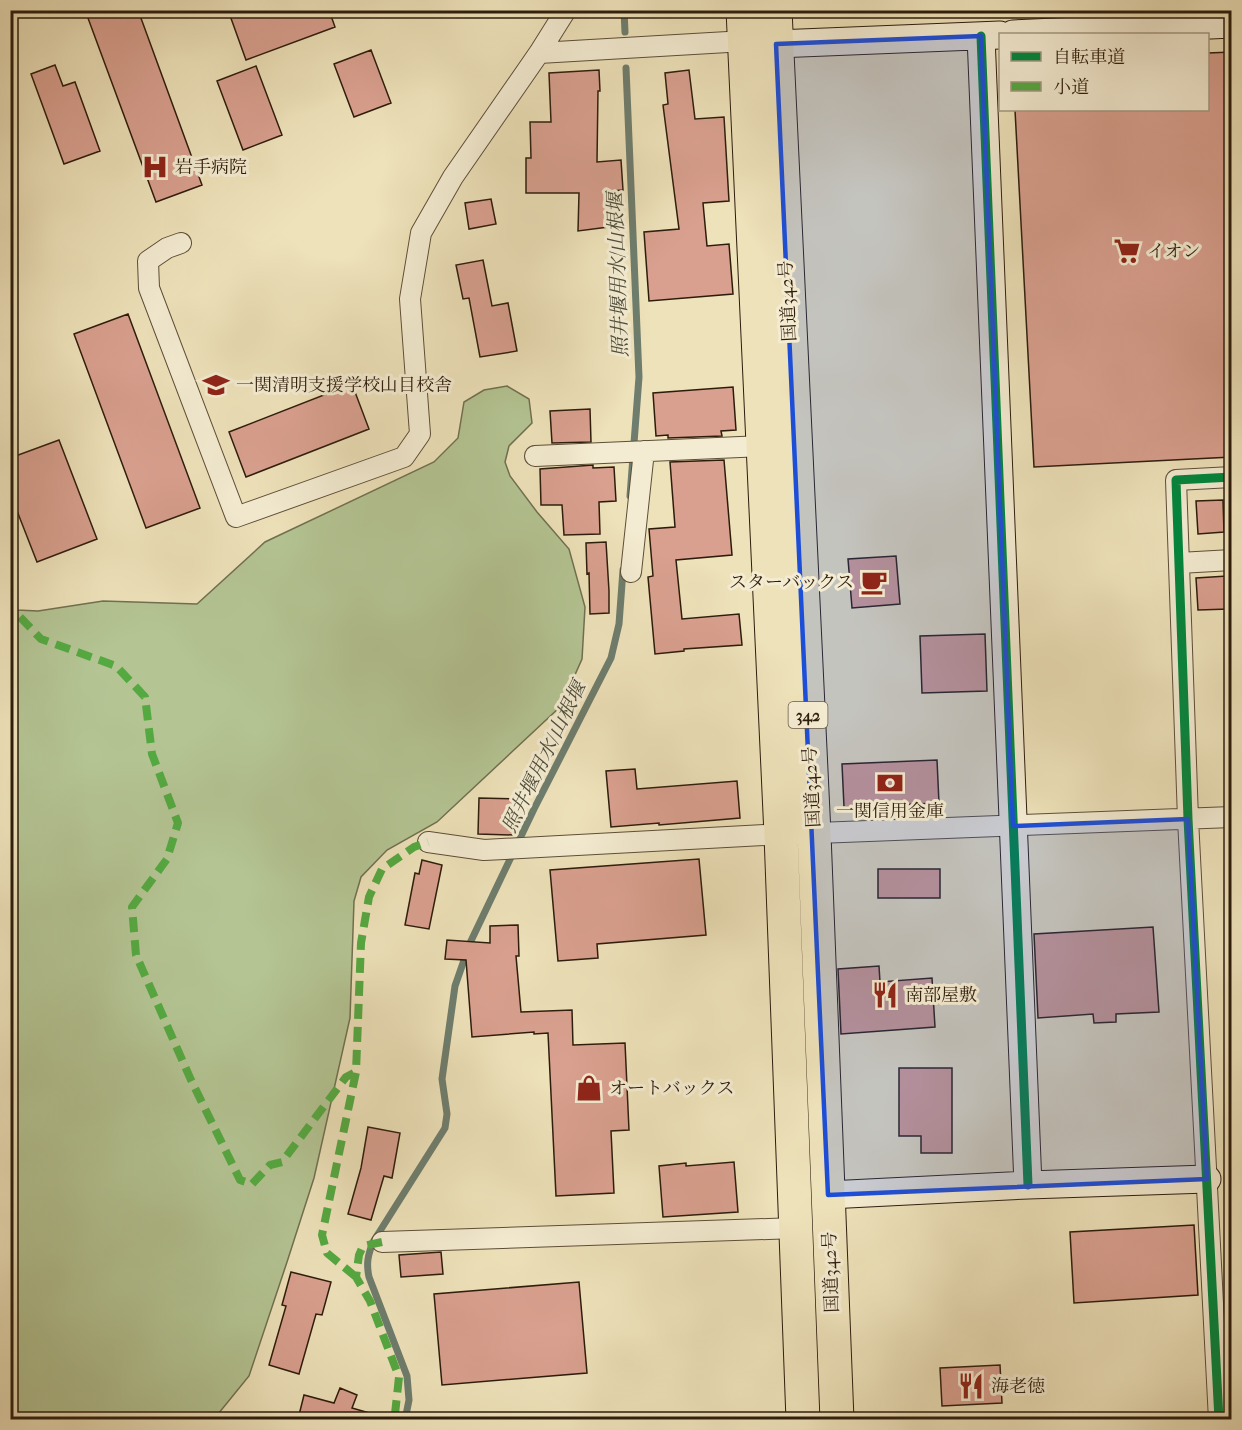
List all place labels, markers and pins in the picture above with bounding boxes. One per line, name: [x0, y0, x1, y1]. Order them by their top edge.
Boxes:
hospital icon: 岩手病院: [140, 152, 170, 182]
place label: 岩手病院: [175, 157, 247, 178]
supermarket icon: イオン: [1112, 236, 1142, 266]
place label: イオン: [1147, 241, 1200, 262]
school or university icon: 一関清明支援学校山目校舎: [201, 370, 231, 400]
place label: 一関清明支援学校山目校舎: [236, 375, 452, 396]
cafe icon: スターバックス: [859, 567, 889, 597]
place label: スターバックス: [729, 572, 854, 593]
bank icon: 一関信用金庫: [875, 768, 905, 798]
place label: 一関信用金庫: [836, 801, 944, 822]
restaurant icon: 南部屋敷: [870, 980, 900, 1010]
place label: 南部屋敷: [905, 985, 977, 1006]
shop icon: オートバックス: [574, 1073, 604, 1103]
place label: オートバックス: [609, 1078, 734, 1099]
restaurant icon: 海老徳: [956, 1371, 986, 1401]
place label: 海老徳: [991, 1376, 1045, 1397]

